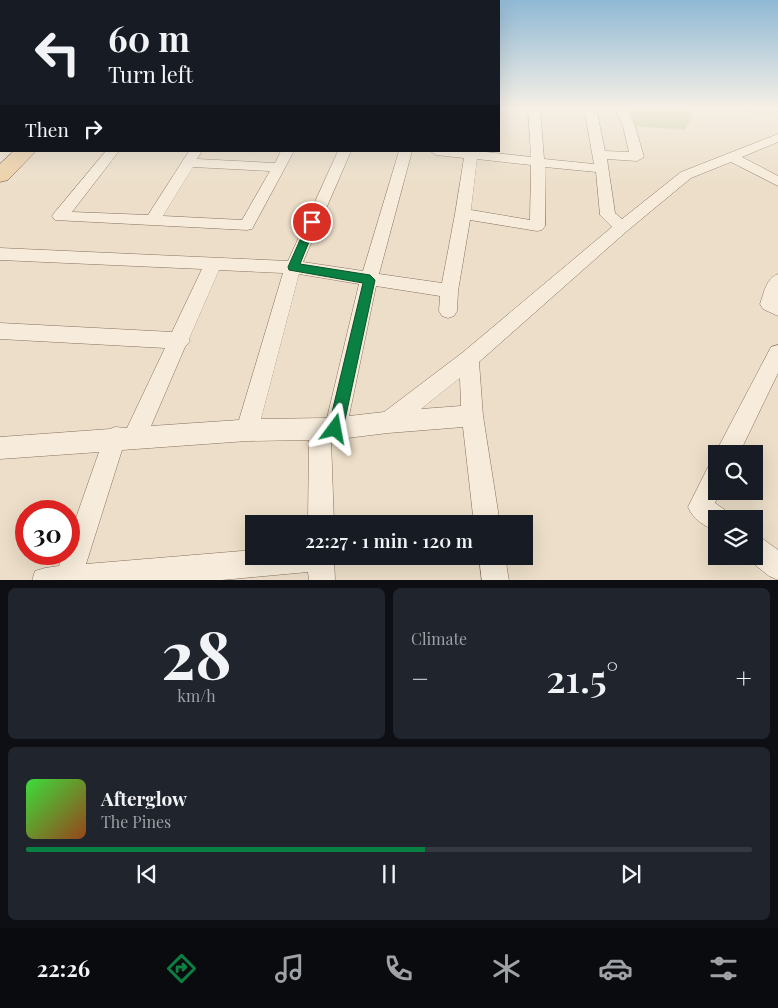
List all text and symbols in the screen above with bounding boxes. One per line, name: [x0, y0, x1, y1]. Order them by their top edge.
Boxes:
text: 60 m: [108, 14, 190, 61]
icon: left: [25, 20, 90, 85]
text: Turn left: [108, 59, 193, 89]
icon: right: [79, 115, 107, 143]
text: Then: [25, 116, 69, 142]
pin: [291, 201, 333, 243]
icon: arrive: [298, 208, 326, 236]
position arrow: [308, 402, 360, 454]
map controls: [708, 445, 763, 565]
button: search: [708, 445, 763, 500]
speed limit sign: 30: [15, 500, 80, 565]
button: layers: [708, 510, 763, 565]
text: 22:27 · 1 min · 120 m: [305, 527, 473, 553]
text: 28: [161, 609, 232, 695]
text: Climate: [411, 628, 467, 649]
text: 21.5°: [546, 652, 618, 703]
text: −: [411, 659, 429, 696]
text: +: [736, 659, 752, 696]
text: km/h: [177, 685, 216, 706]
text: Afterglow: [101, 785, 187, 811]
text: The Pines: [101, 811, 171, 832]
icon: previous: [133, 860, 161, 888]
icon: pause: [375, 860, 403, 888]
icon: next: [617, 860, 645, 888]
icon: directions: [164, 951, 199, 986]
icon: music: [272, 951, 307, 986]
icon: phone: [381, 951, 416, 986]
icon: climate: [489, 951, 524, 986]
icon: car: [598, 951, 633, 986]
icon: filters: [706, 951, 741, 986]
text: 22:26: [37, 953, 90, 983]

